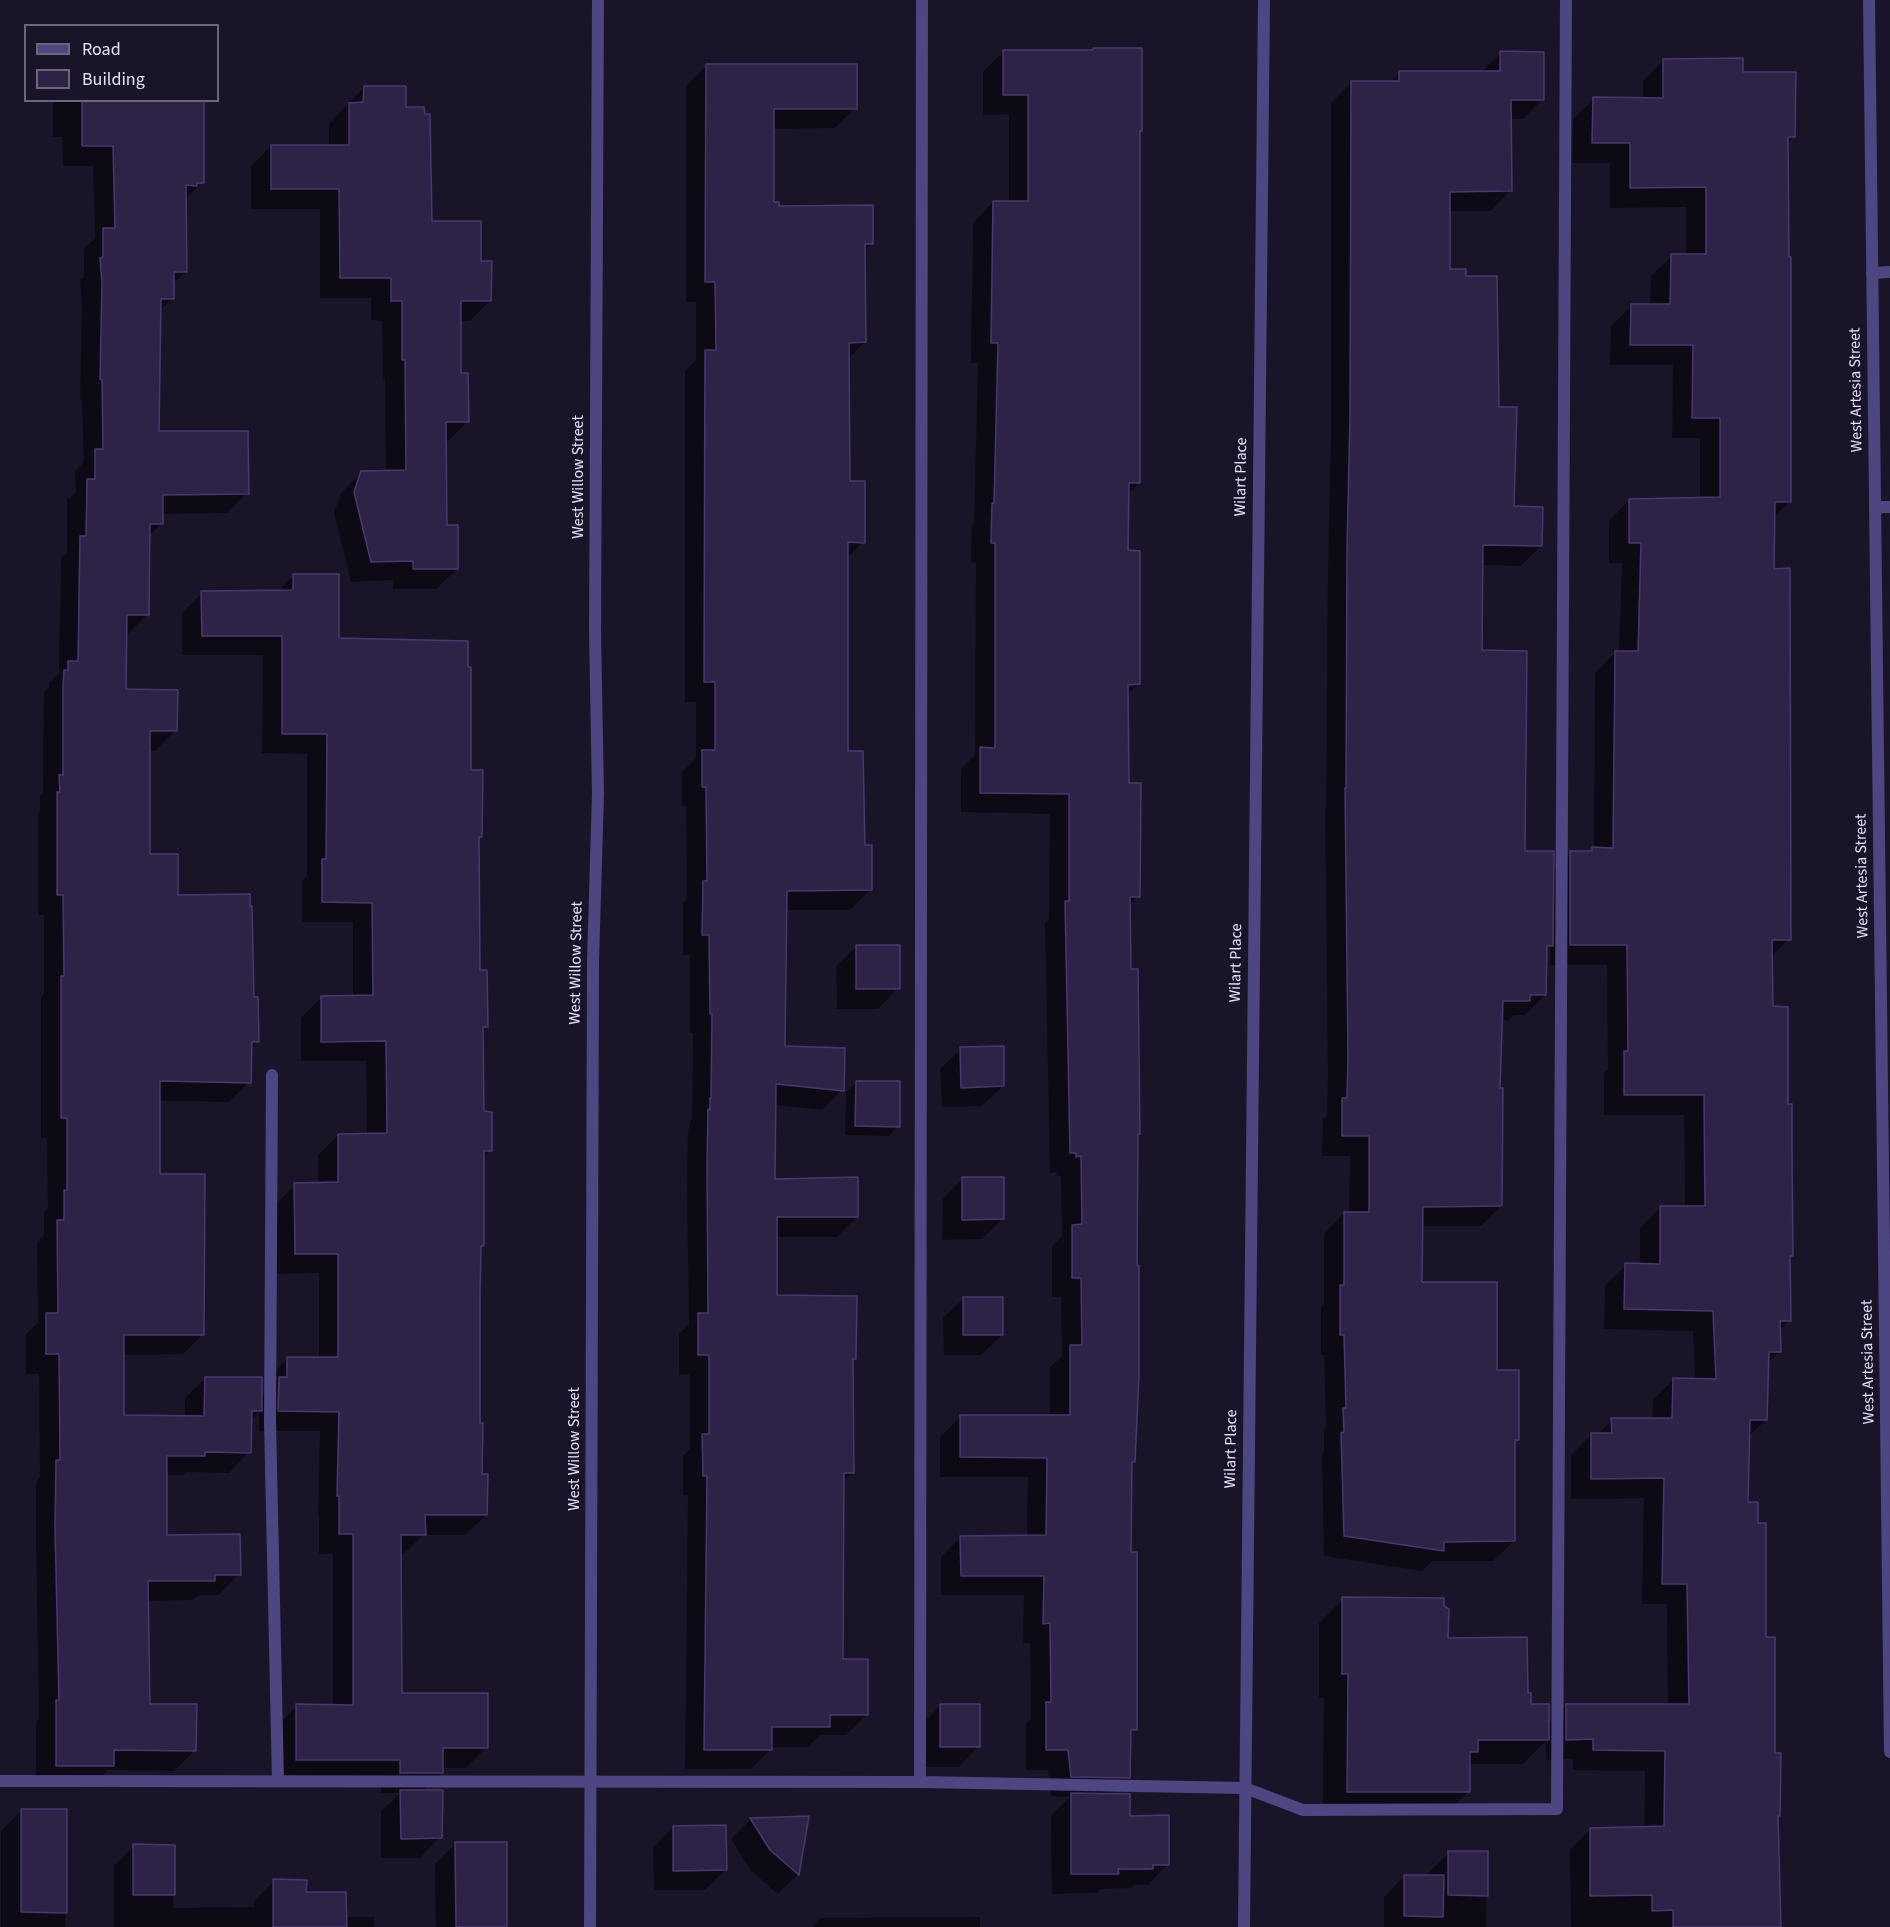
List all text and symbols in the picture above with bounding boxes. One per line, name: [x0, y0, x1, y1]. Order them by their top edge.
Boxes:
legend: [24, 24, 219, 102]
text: Road: [82, 37, 121, 62]
text: Building: [82, 67, 145, 92]
street label: West Artesia Street: [1846, 327, 1868, 453]
street label: West Willow Street: [569, 415, 589, 539]
street label: Wilart Place: [1232, 437, 1252, 517]
street label: West Artesia Street: [1852, 813, 1874, 939]
street label: West Willow Street: [566, 901, 588, 1025]
street label: Wilart Place: [1227, 923, 1247, 1003]
street label: West Artesia Street: [1858, 1299, 1880, 1425]
street label: West Willow Street: [565, 1387, 585, 1511]
street label: Wilart Place: [1222, 1409, 1242, 1489]

